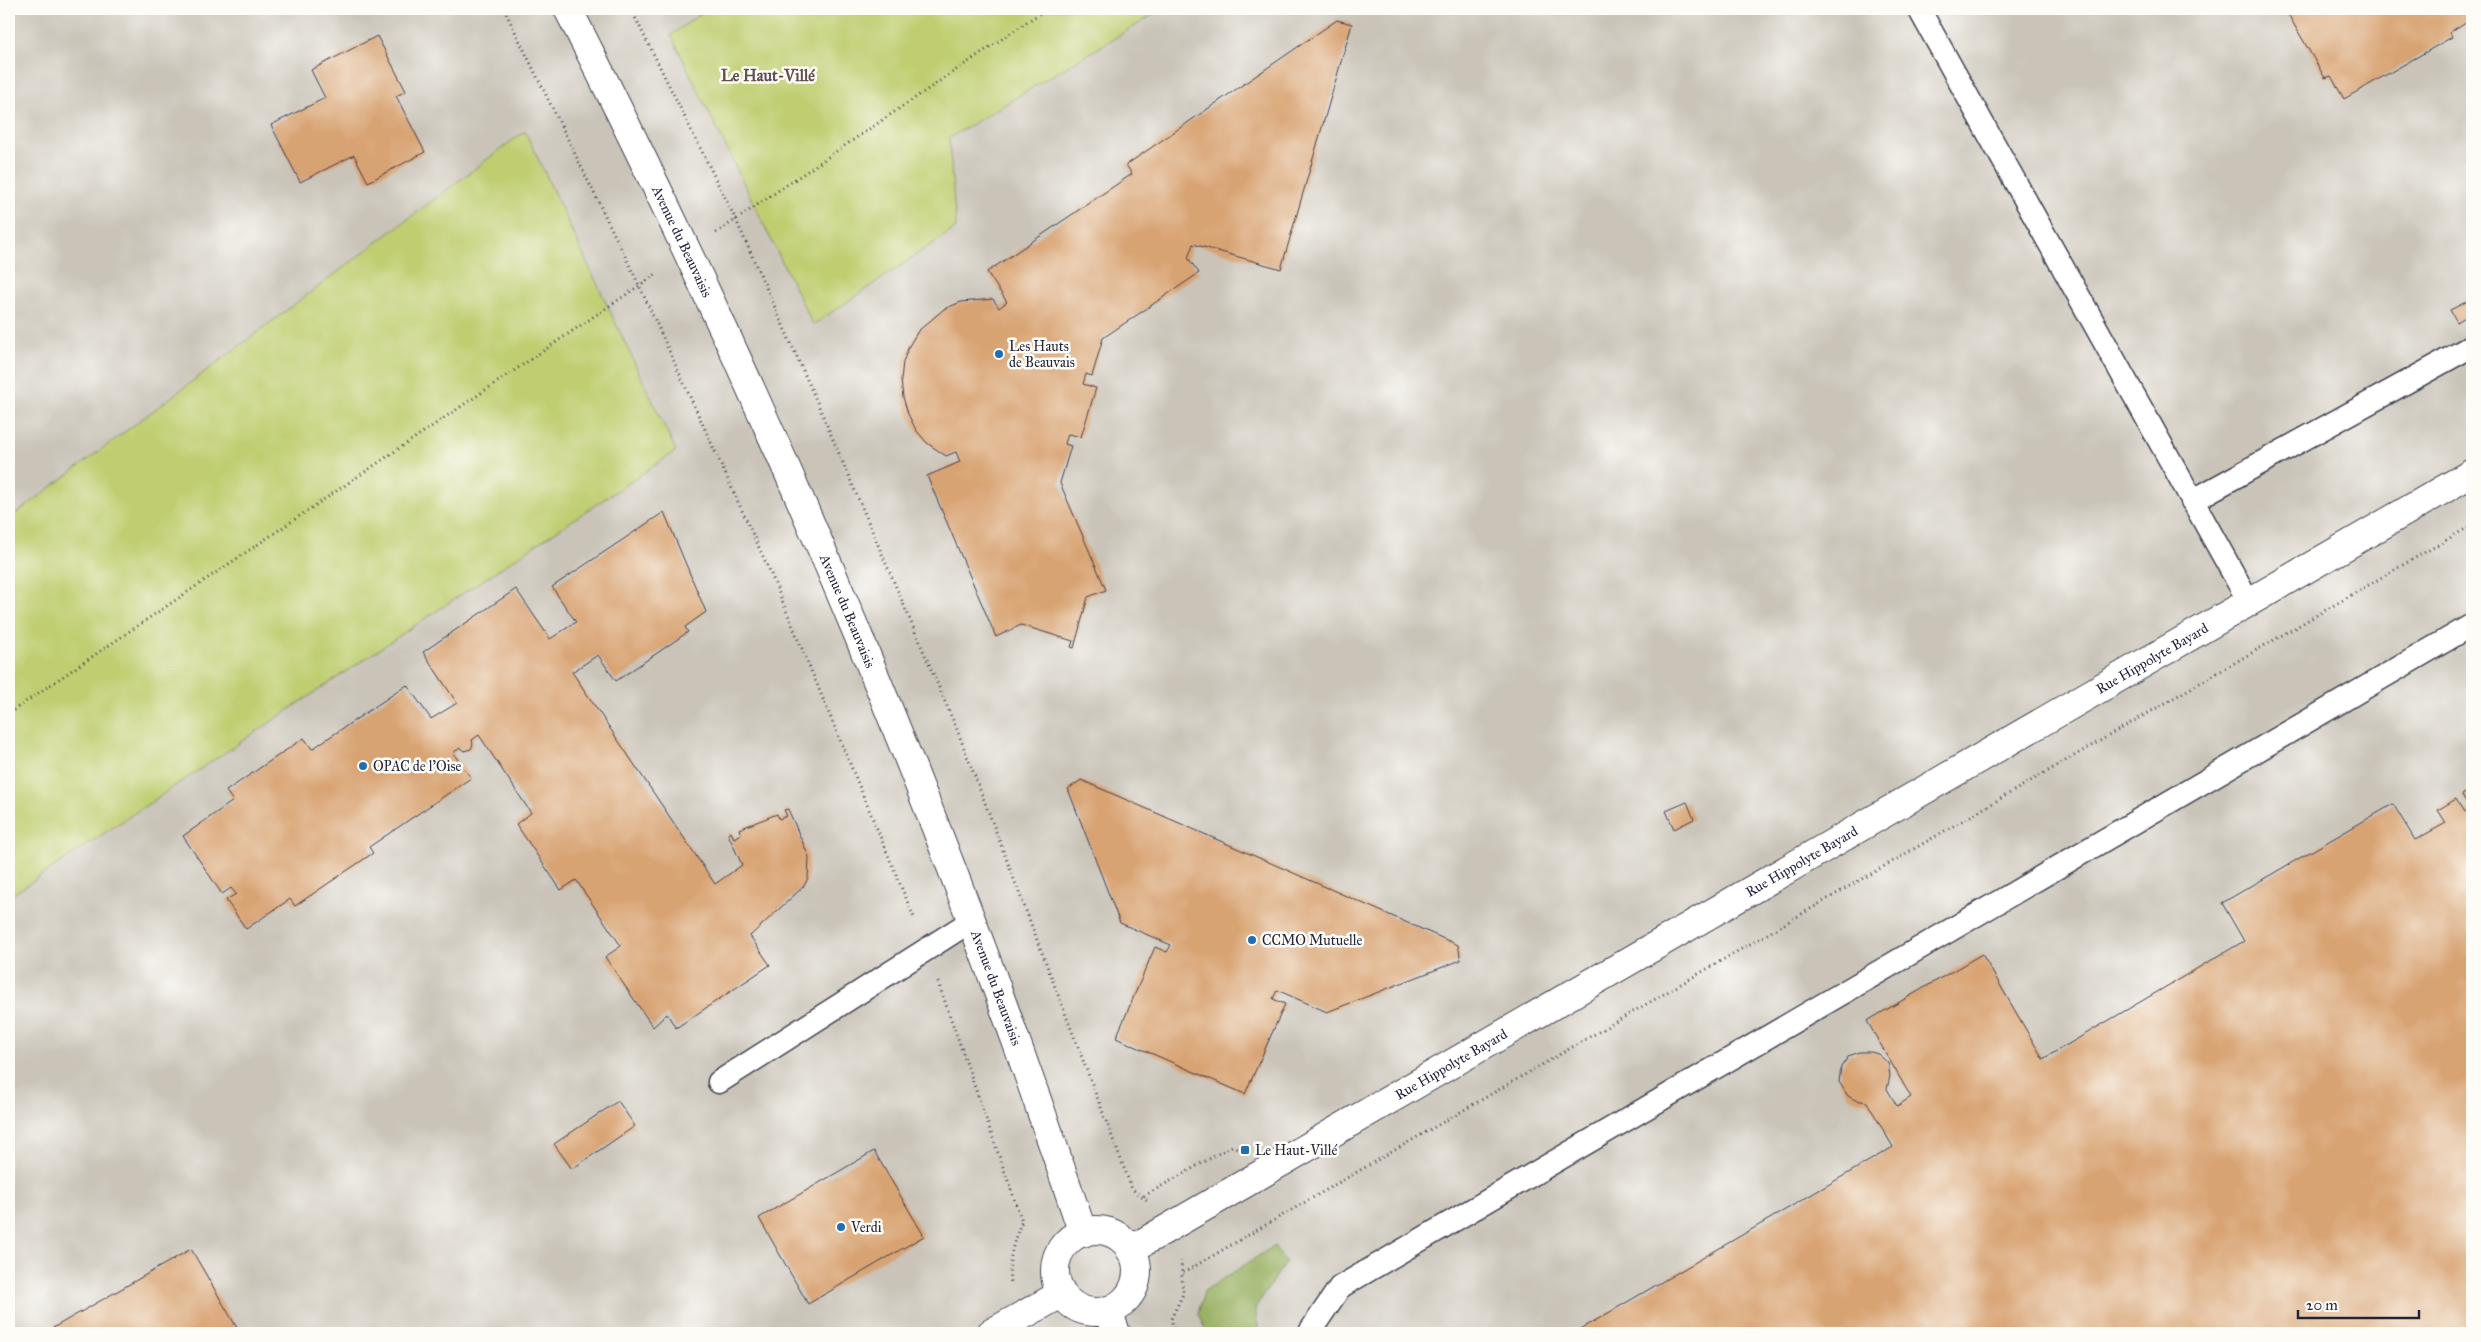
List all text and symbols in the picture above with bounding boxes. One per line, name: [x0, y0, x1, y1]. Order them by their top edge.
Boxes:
district label: Le Haut-Villé: [721, 66, 815, 85]
street label: Avenue du Beauvaisis: [648, 182, 716, 300]
place label: Les Hauts de Beauvais: [1009, 338, 1075, 371]
marker: Les Hauts de Beauvais: [993, 348, 1005, 360]
street label: Avenue du Beauvaisis: [816, 551, 879, 670]
street label: Rue Hippolyte Bayard: [2093, 619, 2211, 697]
place label: OPAC de l'Oise: [373, 758, 462, 775]
marker: OPAC de l'Oise: [357, 760, 369, 772]
street label: Rue Hippolyte Bayard: [1742, 822, 1861, 900]
street label: Avenue du Beauvaisis: [967, 927, 1025, 1048]
place label: CCMO Mutuelle: [1262, 932, 1363, 949]
marker: CCMO Mutuelle: [1246, 934, 1258, 946]
street label: Rue Hippolyte Bayard: [1392, 1025, 1510, 1103]
place label: Le Haut-Villé: [1255, 1142, 1337, 1159]
marker: Le Haut-Villé: [1239, 1144, 1251, 1156]
place label: Verdi: [850, 1219, 882, 1236]
marker: Verdi: [835, 1221, 847, 1233]
scale bar: [2298, 1287, 2420, 1319]
text: 20 m: [2306, 1296, 2338, 1314]

